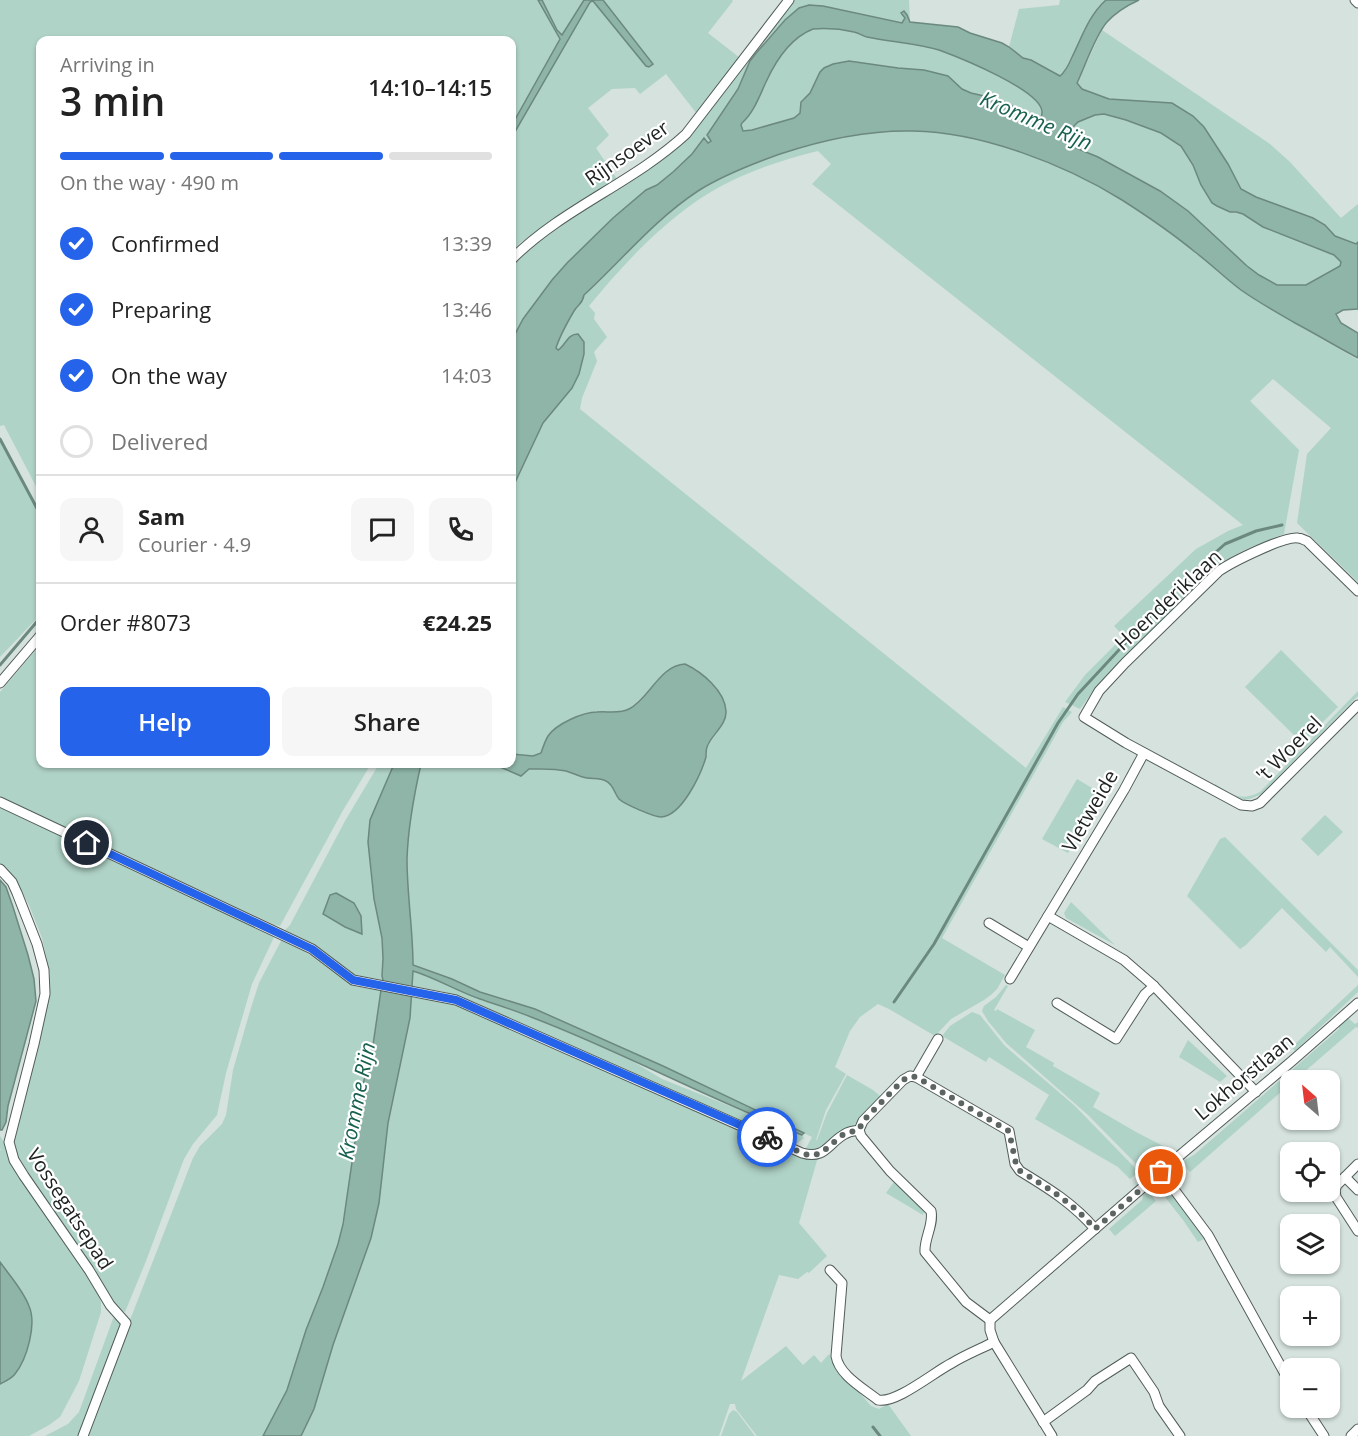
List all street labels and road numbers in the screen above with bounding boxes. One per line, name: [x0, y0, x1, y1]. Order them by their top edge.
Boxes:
street label: Rijnsoever: [579, 114, 674, 191]
street label: Hoenderiklaan: [1108, 543, 1227, 656]
street label: 't Woerel: [1250, 710, 1327, 787]
street label: Vletweide: [1055, 765, 1124, 857]
street label: Lokhorstlaan: [1188, 1027, 1299, 1126]
street label: Vossegatsepad: [21, 1143, 120, 1275]

